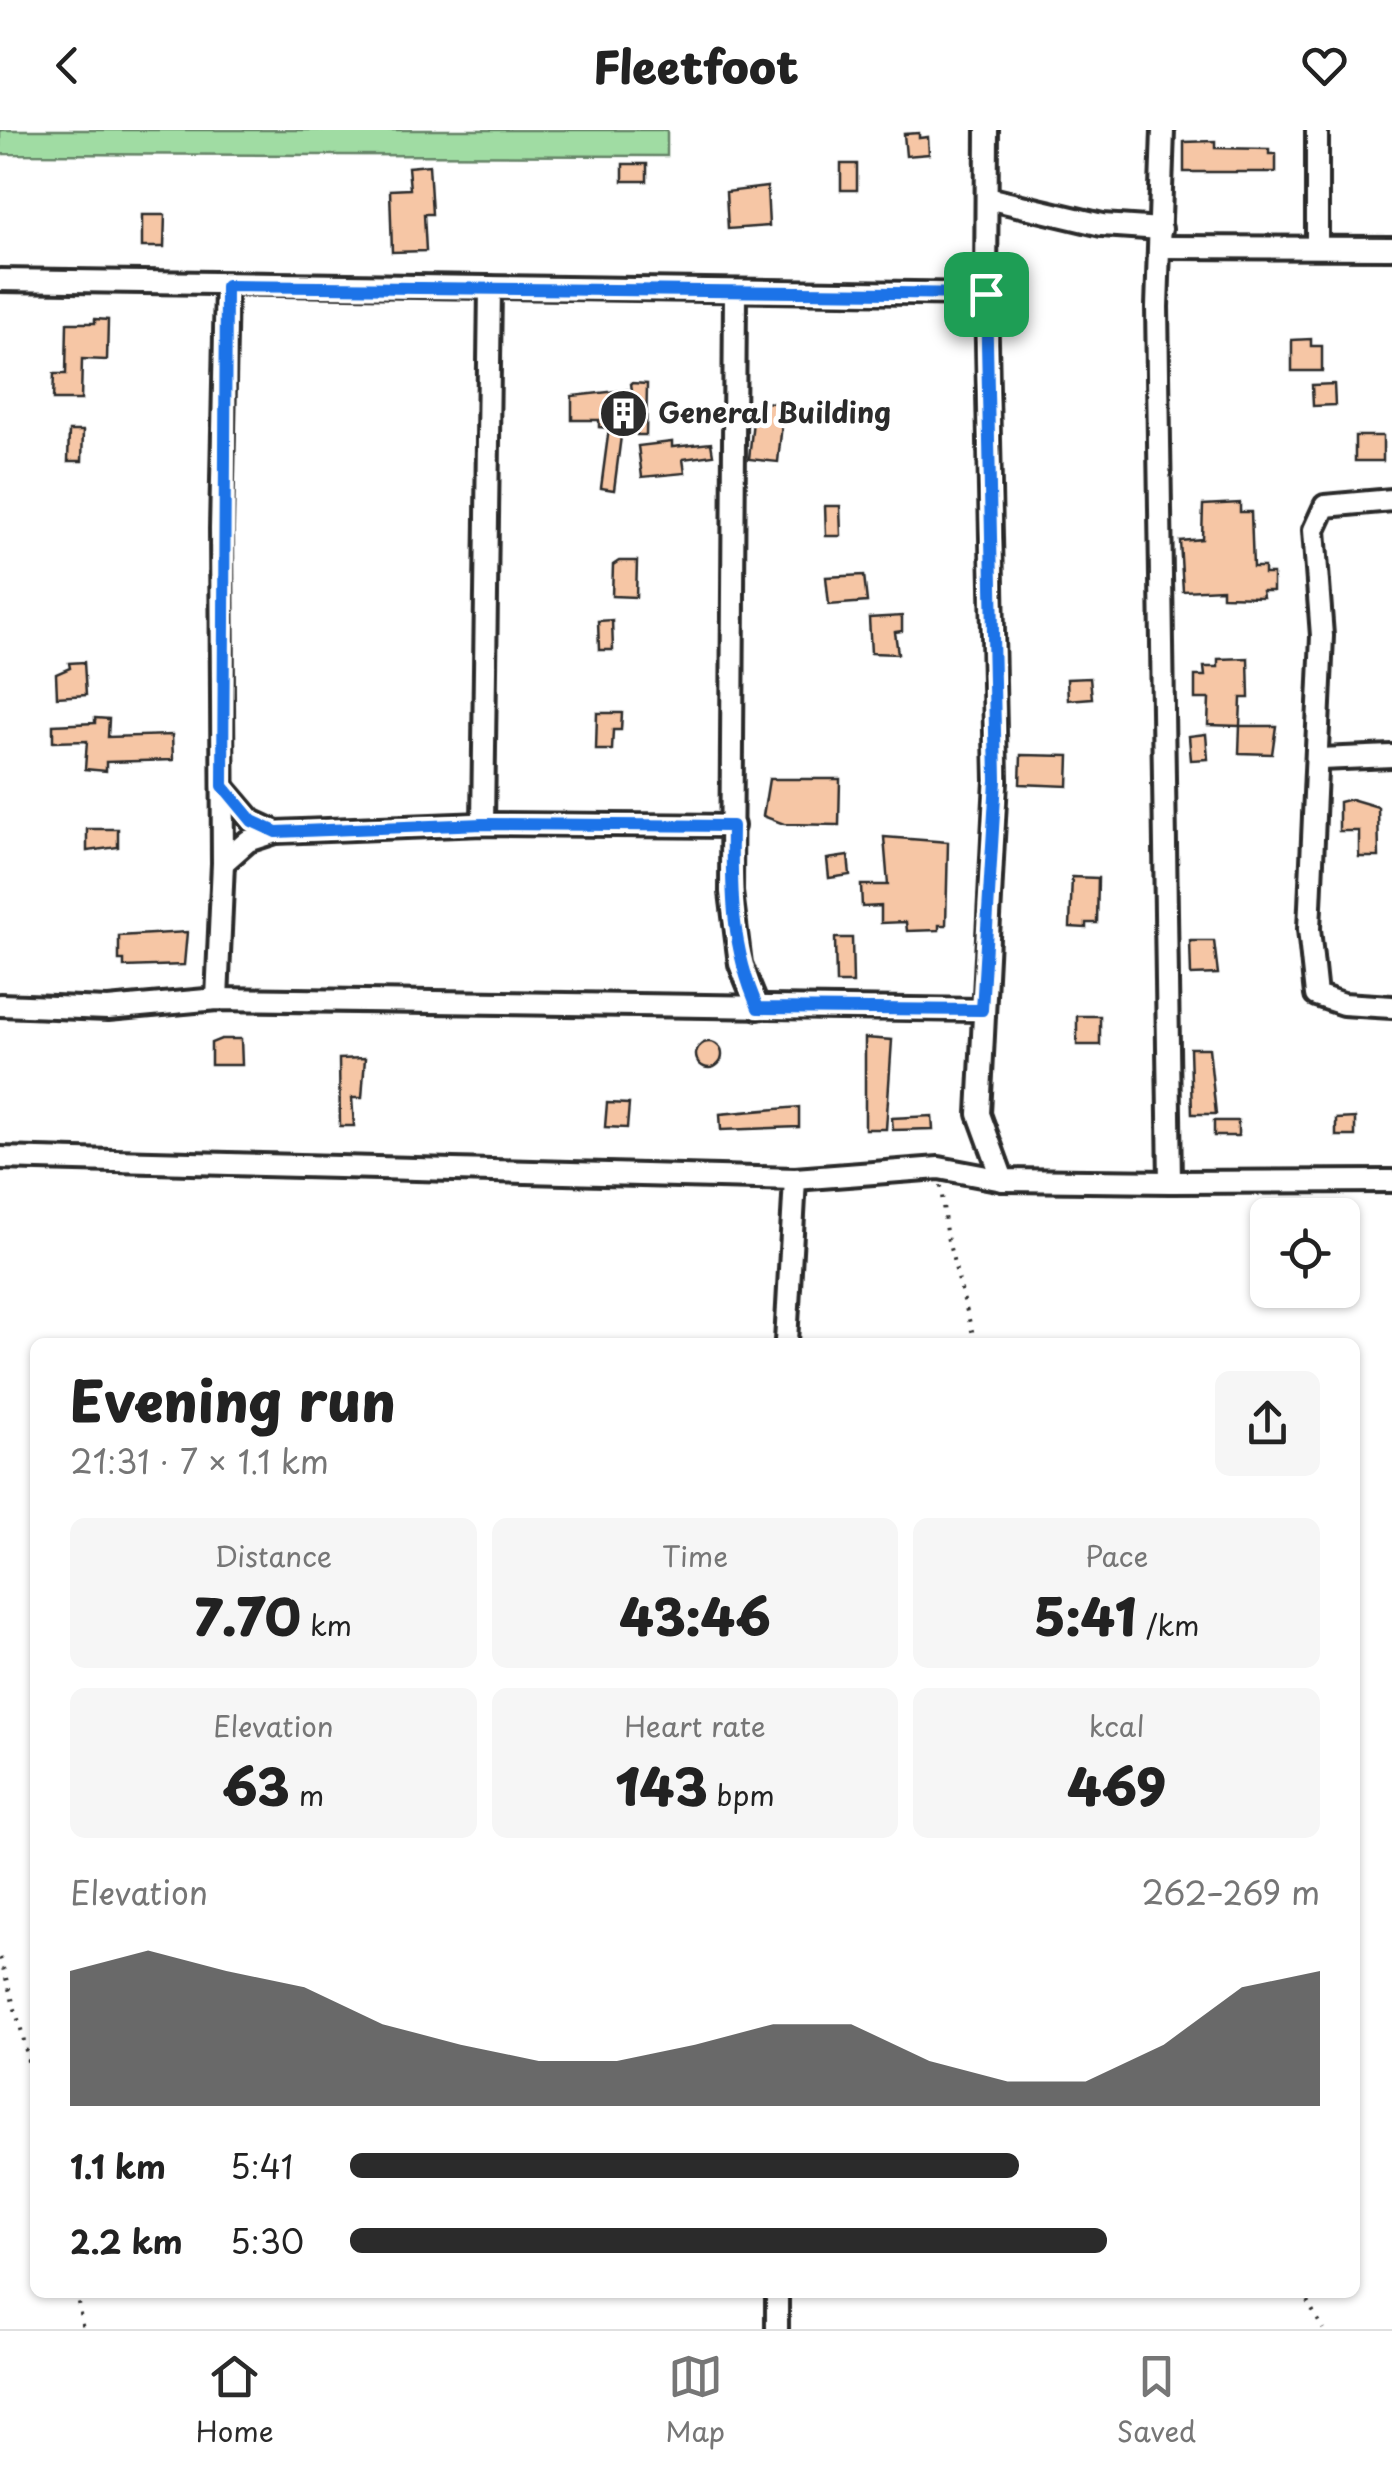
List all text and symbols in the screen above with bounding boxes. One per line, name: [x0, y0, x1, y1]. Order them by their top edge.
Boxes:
text: Fleetfoot: [593, 31, 799, 99]
icon: back: [40, 38, 95, 93]
icon: heart: [1297, 38, 1352, 93]
pin: [944, 252, 1029, 337]
icon: arrive: [959, 267, 1014, 322]
building icon: General Building: [597, 387, 649, 439]
place label: General Building: [658, 390, 891, 433]
map controls: [1250, 1198, 1360, 1308]
button: locate: [1250, 1198, 1360, 1308]
text: Evening run: [70, 1358, 396, 1441]
button: share: [1215, 1371, 1320, 1476]
text: 21:31 · 7 × 1.1 km: [70, 1437, 329, 1485]
text: Distance: [215, 1534, 332, 1577]
text: Time: [662, 1534, 728, 1577]
text: Pace: [1085, 1534, 1148, 1577]
text: 7.70: [195, 1577, 301, 1653]
text: 43:46: [619, 1577, 771, 1653]
text: 5:41: [1034, 1577, 1137, 1653]
text: km: [301, 1603, 352, 1646]
text: /km: [1137, 1603, 1200, 1646]
text: Elevation: [213, 1704, 334, 1747]
text: Heart rate: [624, 1704, 766, 1747]
text: kcal: [1089, 1704, 1145, 1747]
text: 63: [222, 1747, 290, 1823]
text: 143: [615, 1747, 708, 1823]
text: 469: [1067, 1747, 1166, 1823]
text: m: [290, 1773, 324, 1816]
text: bpm: [708, 1773, 775, 1816]
text: Elevation: [70, 1868, 208, 1916]
text: 262–269 m: [1141, 1868, 1320, 1916]
text: 1.1 km: [70, 2142, 166, 2190]
text: 5:41: [230, 2142, 293, 2190]
text: 2.2 km: [70, 2217, 183, 2265]
text: 5:30: [230, 2217, 304, 2265]
tab: Home: [196, 2349, 274, 2452]
tab: Map: [665, 2349, 725, 2452]
tab: Saved: [1117, 2349, 1196, 2452]

